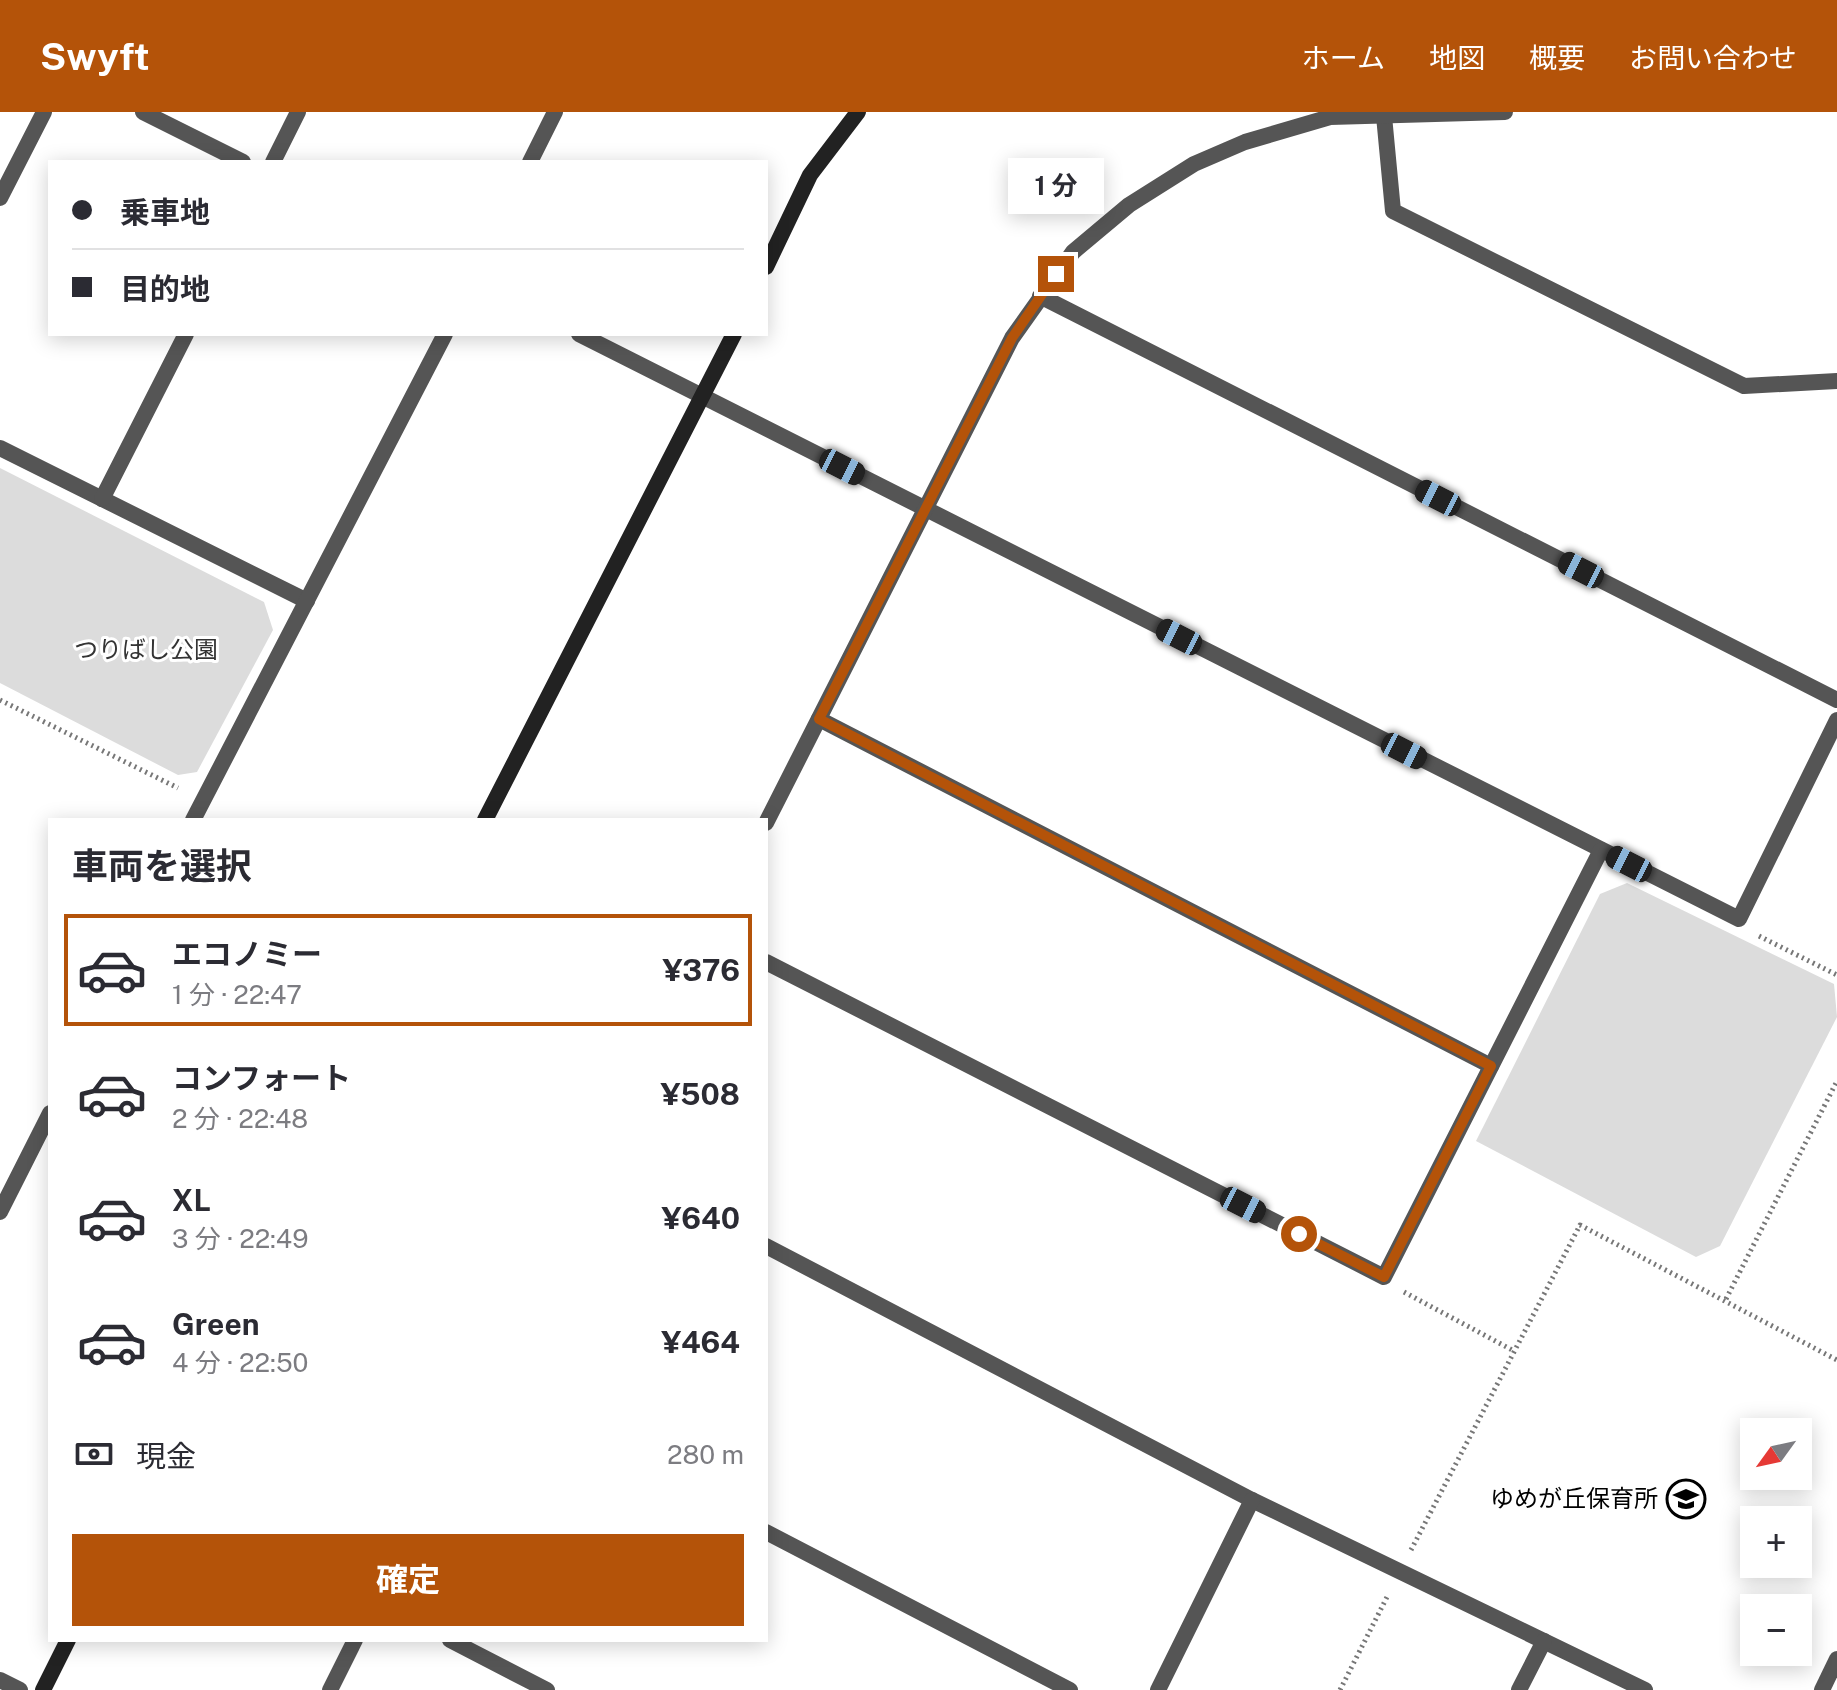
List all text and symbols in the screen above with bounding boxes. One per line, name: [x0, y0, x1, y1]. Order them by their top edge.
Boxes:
text: Swyft: [40, 34, 150, 79]
text: ホーム: [1302, 41, 1385, 74]
text: 地図: [1429, 41, 1485, 74]
text: 概要: [1529, 41, 1585, 74]
text: お問い合わせ: [1629, 41, 1797, 74]
callout: 1 分: [1008, 158, 1104, 214]
text: 1 分: [1035, 170, 1078, 201]
text: 乗車地: [120, 194, 210, 230]
route end: [1038, 256, 1074, 292]
text: 目的地: [120, 271, 210, 307]
car: [815, 445, 869, 489]
car: [1411, 476, 1465, 520]
car: [1554, 548, 1608, 592]
car: [1152, 615, 1206, 659]
park label: つりばし公園: [74, 635, 218, 663]
car: [1377, 729, 1431, 773]
car: [1602, 842, 1656, 886]
text: 車両を選択: [72, 845, 252, 887]
icon: car: [76, 934, 148, 1006]
text: エコノミー: [172, 936, 322, 972]
text: ¥376: [662, 952, 740, 988]
text: 1 分 · 22:47: [172, 979, 302, 1010]
icon: car: [76, 1058, 148, 1130]
text: コンフォート: [172, 1060, 351, 1096]
text: ¥508: [661, 1076, 740, 1112]
text: 2 分 · 22:48: [172, 1103, 308, 1134]
icon: car: [76, 1182, 148, 1254]
text: XL: [172, 1182, 211, 1218]
car: [1216, 1183, 1270, 1227]
text: ¥640: [662, 1200, 740, 1236]
route start: [1281, 1216, 1317, 1252]
text: 3 分 · 22:49: [172, 1223, 308, 1254]
icon: car: [76, 1306, 148, 1378]
text: Green: [172, 1306, 259, 1342]
text: ¥464: [661, 1324, 740, 1360]
text: 4 分 · 22:50: [172, 1347, 309, 1378]
north arrow: [1740, 1418, 1812, 1490]
map controls: [1740, 1418, 1812, 1666]
icon: cash: [72, 1432, 116, 1476]
text: 現金: [136, 1438, 196, 1474]
text: 280 m: [667, 1439, 744, 1470]
school or university icon: ゆめが丘保育所: [1665, 1478, 1707, 1520]
place label: ゆめが丘保育所: [1490, 1484, 1658, 1512]
button: +: [1740, 1506, 1812, 1578]
button: 確定: [72, 1534, 744, 1626]
button: −: [1740, 1594, 1812, 1666]

